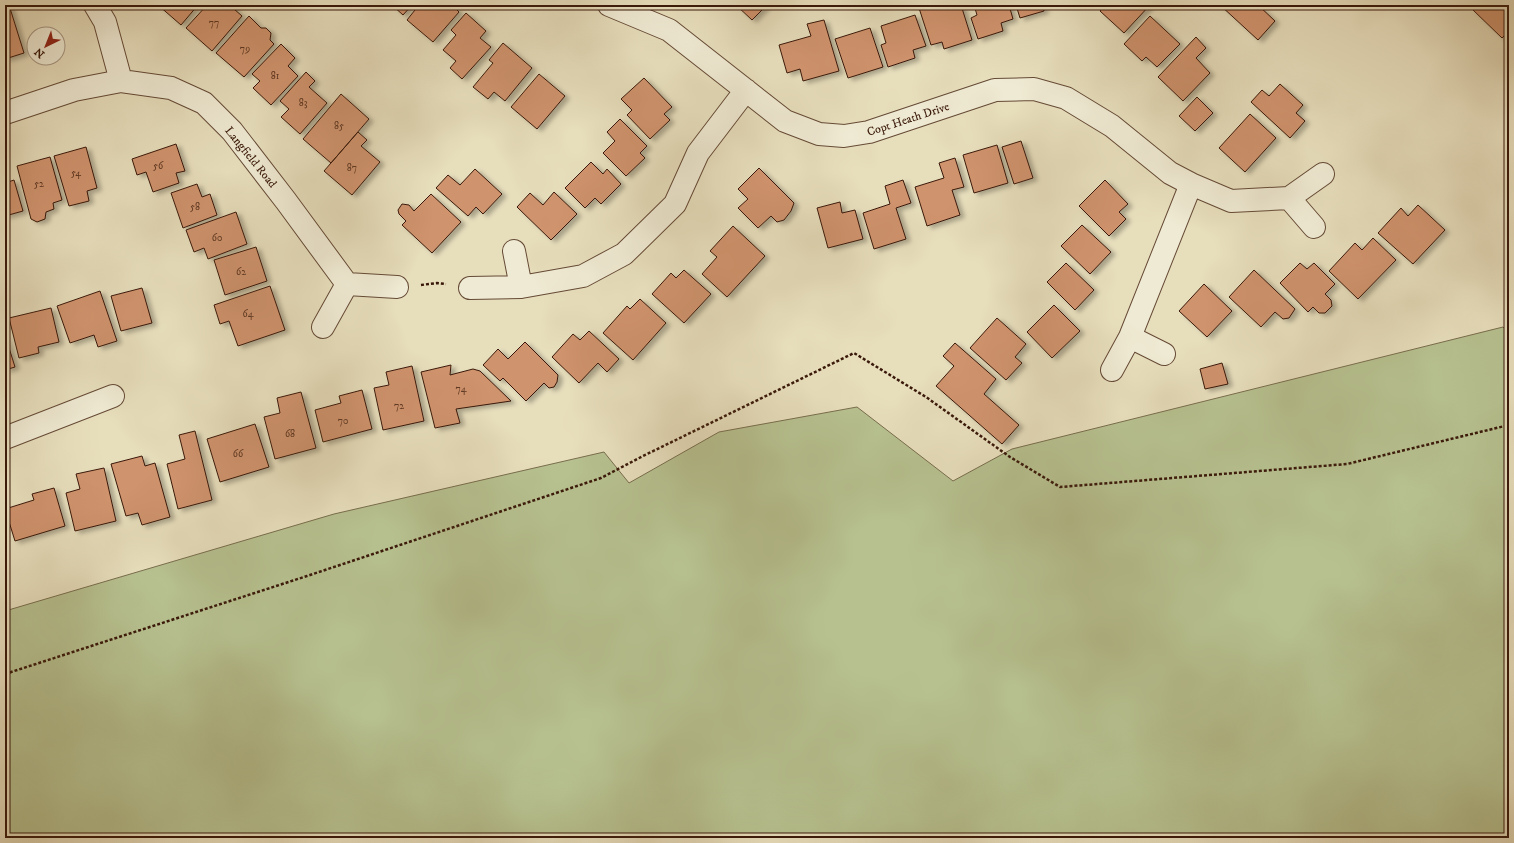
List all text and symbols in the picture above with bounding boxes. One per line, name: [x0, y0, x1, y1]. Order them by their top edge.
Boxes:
house number: 77: [209, 17, 219, 29]
north arrow: [26, 26, 66, 66]
house number: 79: [240, 43, 250, 55]
text: N: [32, 44, 48, 61]
house number: 81: [271, 70, 280, 82]
house number: 83: [299, 97, 308, 109]
street label: Copt Heath Drive: [865, 99, 951, 140]
house number: 85: [334, 120, 344, 132]
street label: Langfield Road: [221, 124, 280, 191]
house number: 56: [153, 160, 164, 172]
house number: 87: [347, 162, 357, 174]
house number: 54: [71, 167, 81, 179]
house number: 52: [34, 178, 44, 190]
house number: 58: [190, 201, 200, 213]
house number: 60: [212, 232, 222, 244]
house number: 62: [236, 266, 246, 278]
house number: 64: [243, 308, 254, 320]
house number: 74: [456, 383, 467, 395]
house number: 72: [394, 400, 404, 412]
house number: 70: [338, 415, 348, 427]
house number: 68: [285, 428, 295, 440]
house number: 66: [233, 448, 244, 460]

